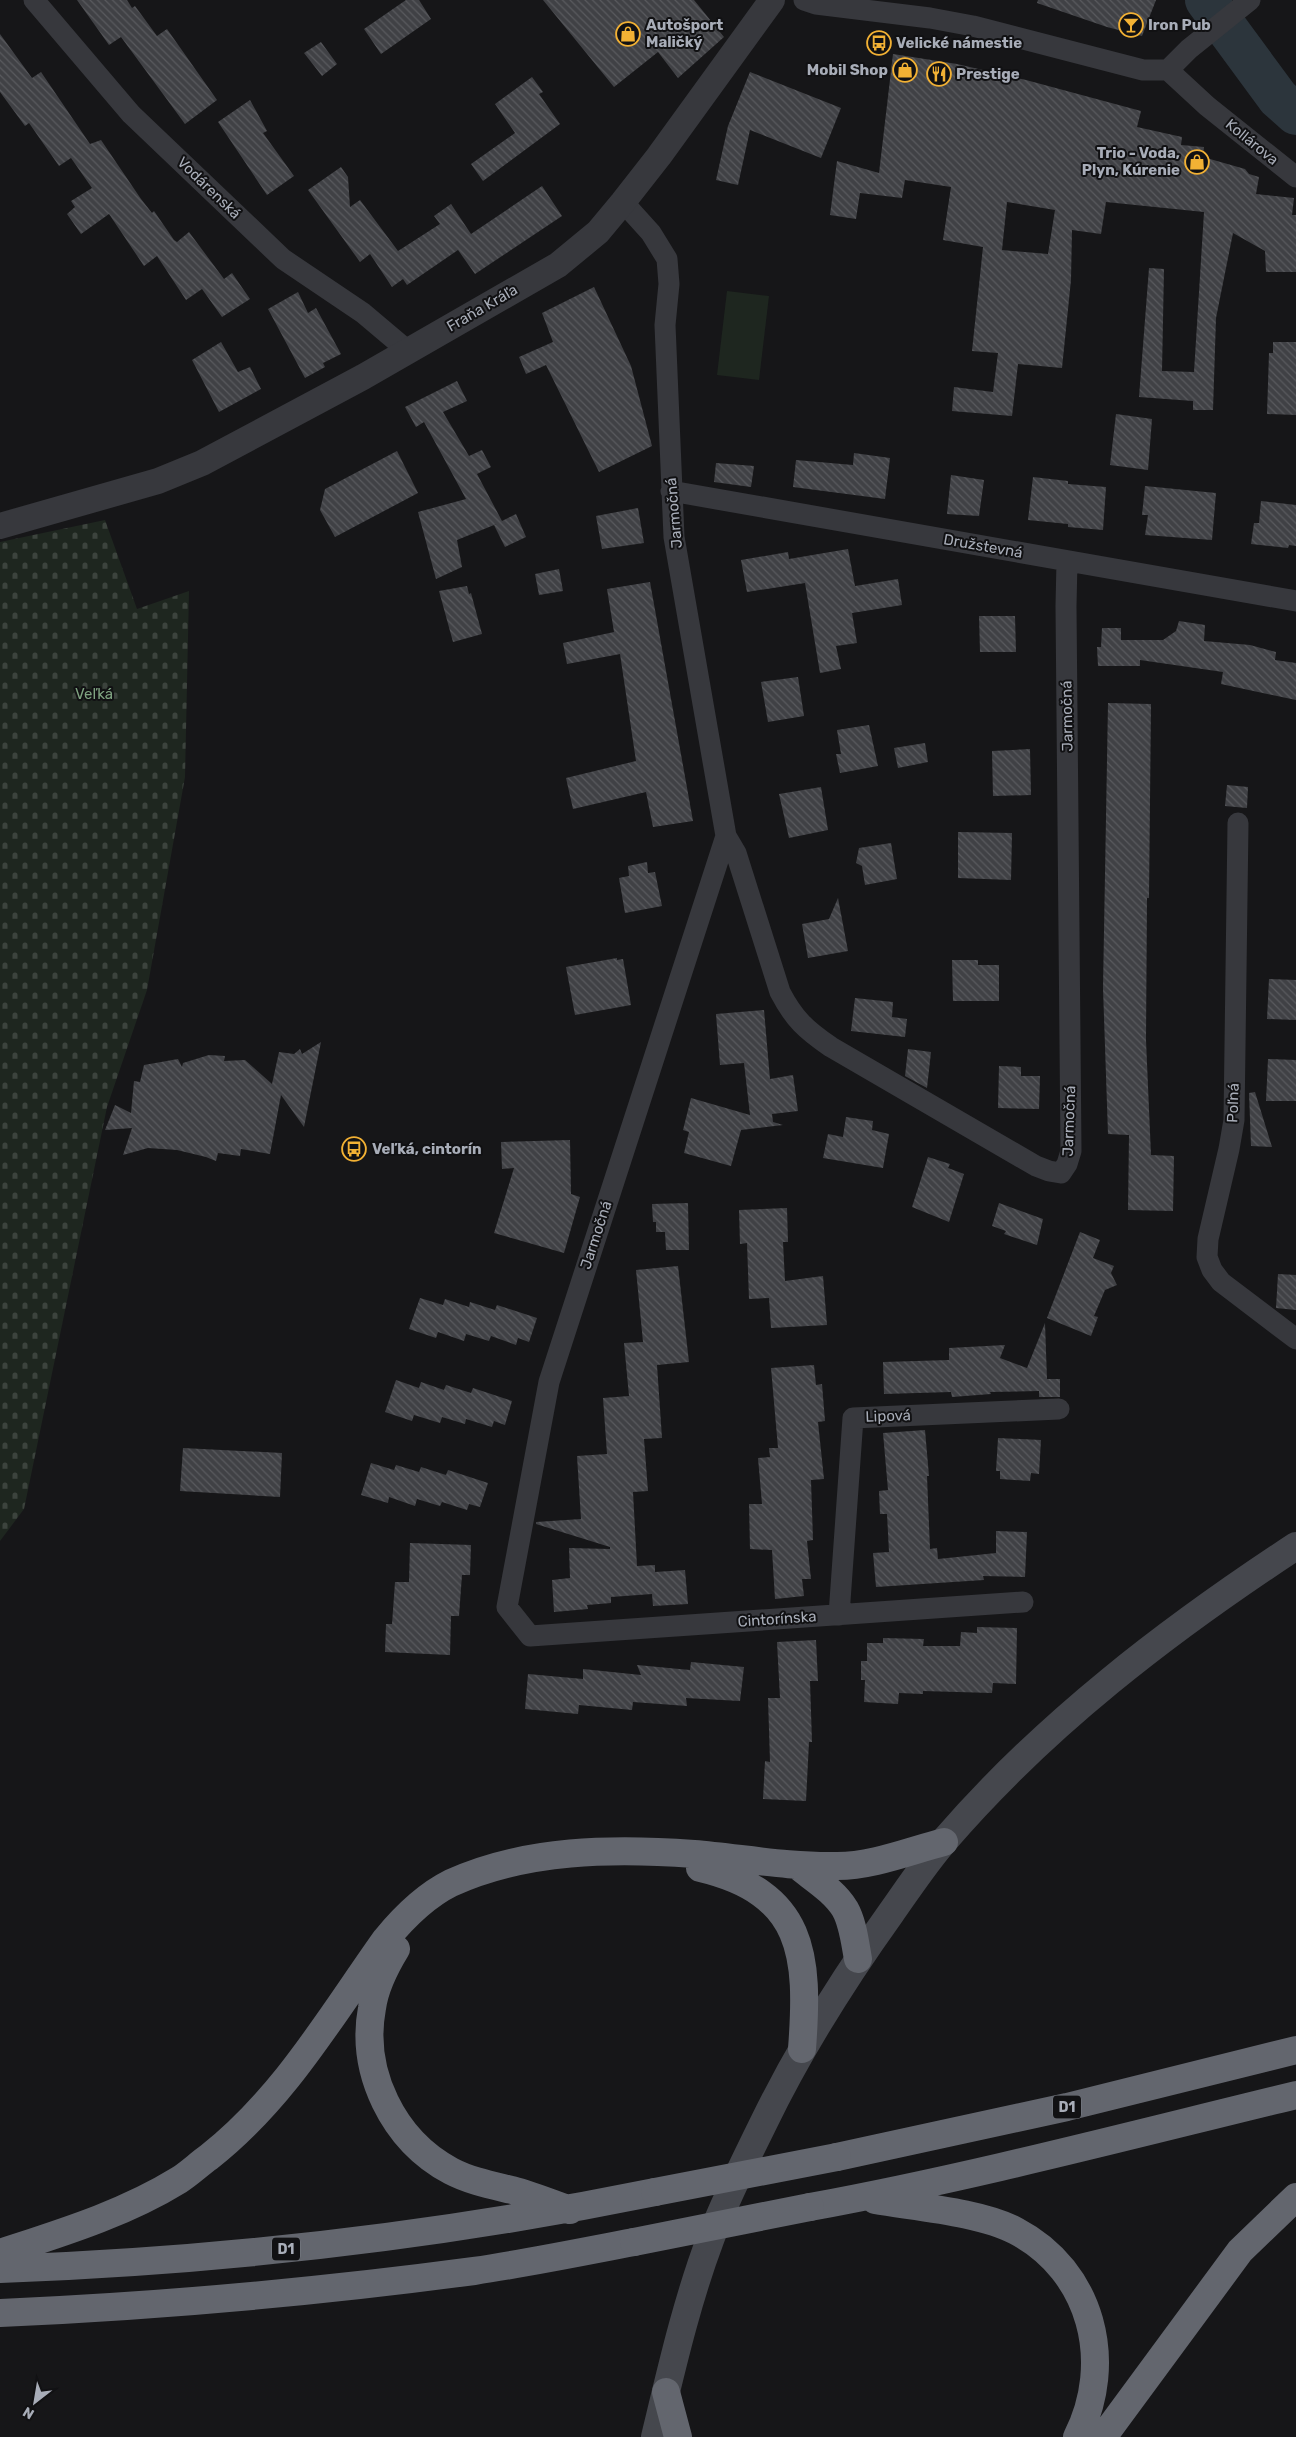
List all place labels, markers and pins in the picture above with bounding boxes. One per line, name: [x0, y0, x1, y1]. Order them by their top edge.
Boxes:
bar icon: Iron Pub: [1118, 12, 1144, 38]
place label: Autošport Maličký: [646, 16, 723, 51]
place label: Iron Pub: [1148, 16, 1211, 34]
shop icon: Autošport Maličký: [615, 21, 641, 47]
bus stop icon: Velické námestie: [866, 30, 892, 56]
place label: Velické námestie: [896, 34, 1022, 52]
shop icon: Mobil Shop: [892, 57, 918, 83]
place label: Mobil Shop: [807, 61, 888, 79]
restaurant icon: Prestige: [926, 61, 952, 87]
place label: Prestige: [956, 65, 1020, 83]
place label: Trio - Voda, Plyn, Kúrenie: [1082, 144, 1180, 179]
shop icon: Trio - Voda, Plyn, Kúrenie: [1184, 149, 1210, 175]
bus stop icon: Veľká, cintorín: [341, 1136, 367, 1162]
place label: Veľká, cintorín: [372, 1140, 482, 1158]

